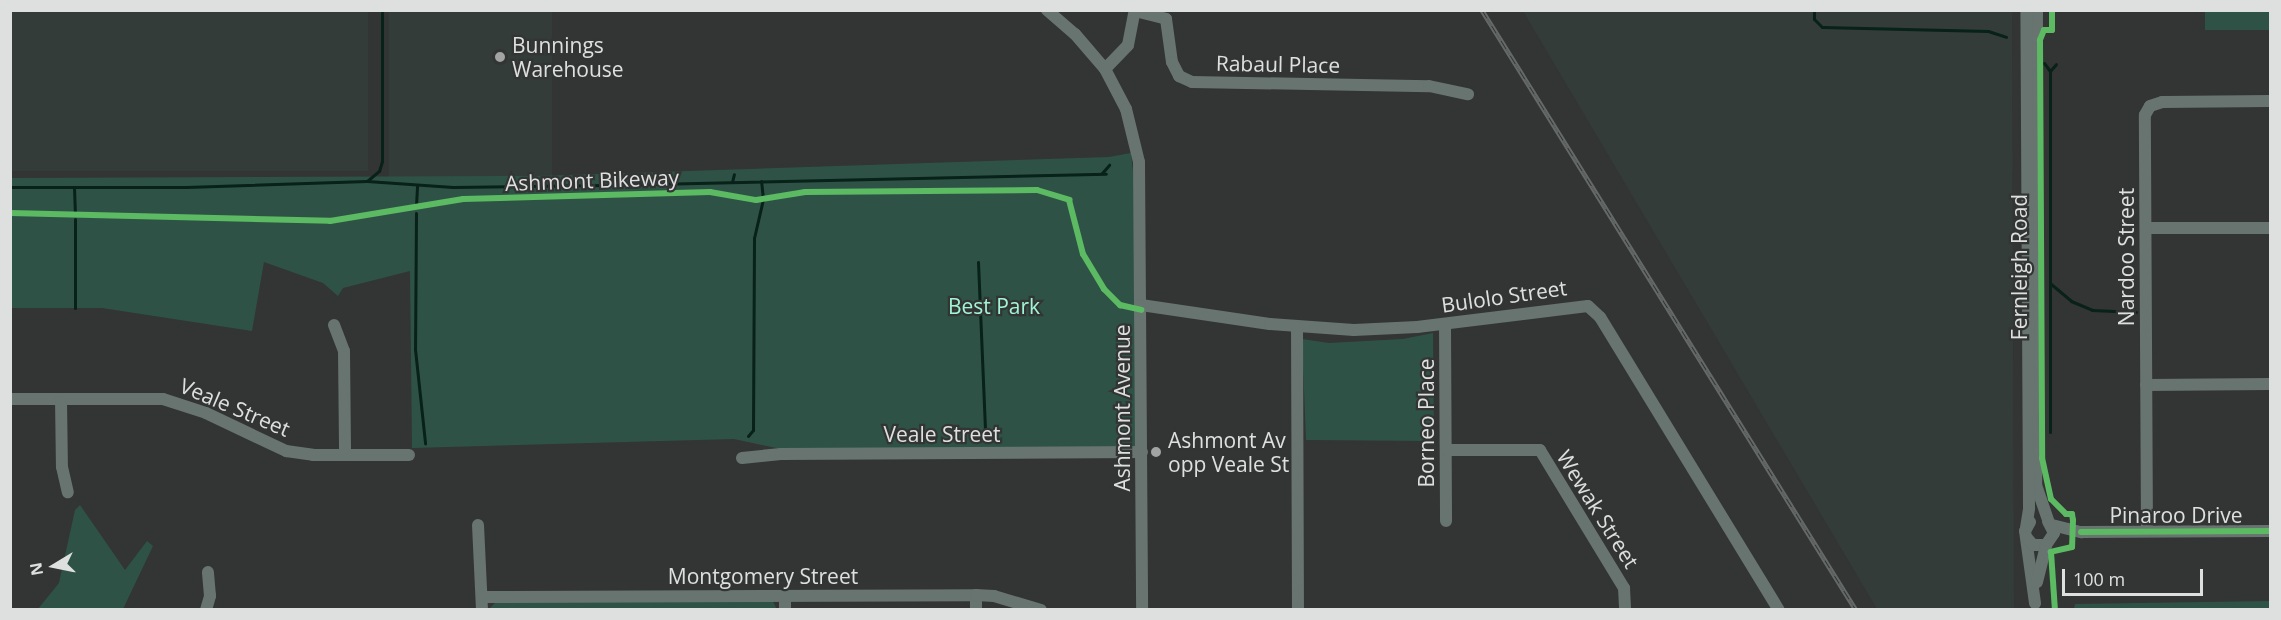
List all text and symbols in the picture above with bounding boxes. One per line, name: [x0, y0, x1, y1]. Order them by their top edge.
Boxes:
place label: Bunnings Warehouse: [512, 32, 624, 82]
marker: Bunnings Warehouse: [493, 50, 507, 64]
street label: Rabaul Place: [1216, 50, 1340, 78]
street label: Ashmont Bikeway: [505, 164, 679, 196]
street label: Nardoo Street: [2113, 188, 2139, 326]
street label: Fernleigh Road: [2006, 194, 2032, 340]
street label: Bulolo Street: [1440, 275, 1568, 317]
park label: Best Park: [948, 293, 1040, 319]
street label: Ashmont Avenue: [1109, 324, 1135, 492]
street label: Borneo Place: [1413, 359, 1439, 487]
street label: Veale Street: [176, 373, 294, 441]
street label: Veale Street: [883, 421, 1001, 447]
place label: Ashmont Av opp Veale St: [1168, 427, 1289, 477]
marker: Ashmont Av opp Veale St: [1149, 445, 1163, 459]
street label: Wewak Street: [1552, 445, 1644, 573]
street label: Pinaroo Drive: [2109, 502, 2243, 528]
north arrow: [24, 536, 84, 596]
scale bar: [2065, 557, 2206, 595]
text: N: [24, 561, 48, 577]
street label: Montgomery Street: [668, 563, 858, 589]
text: 100 m: [2073, 567, 2125, 591]

